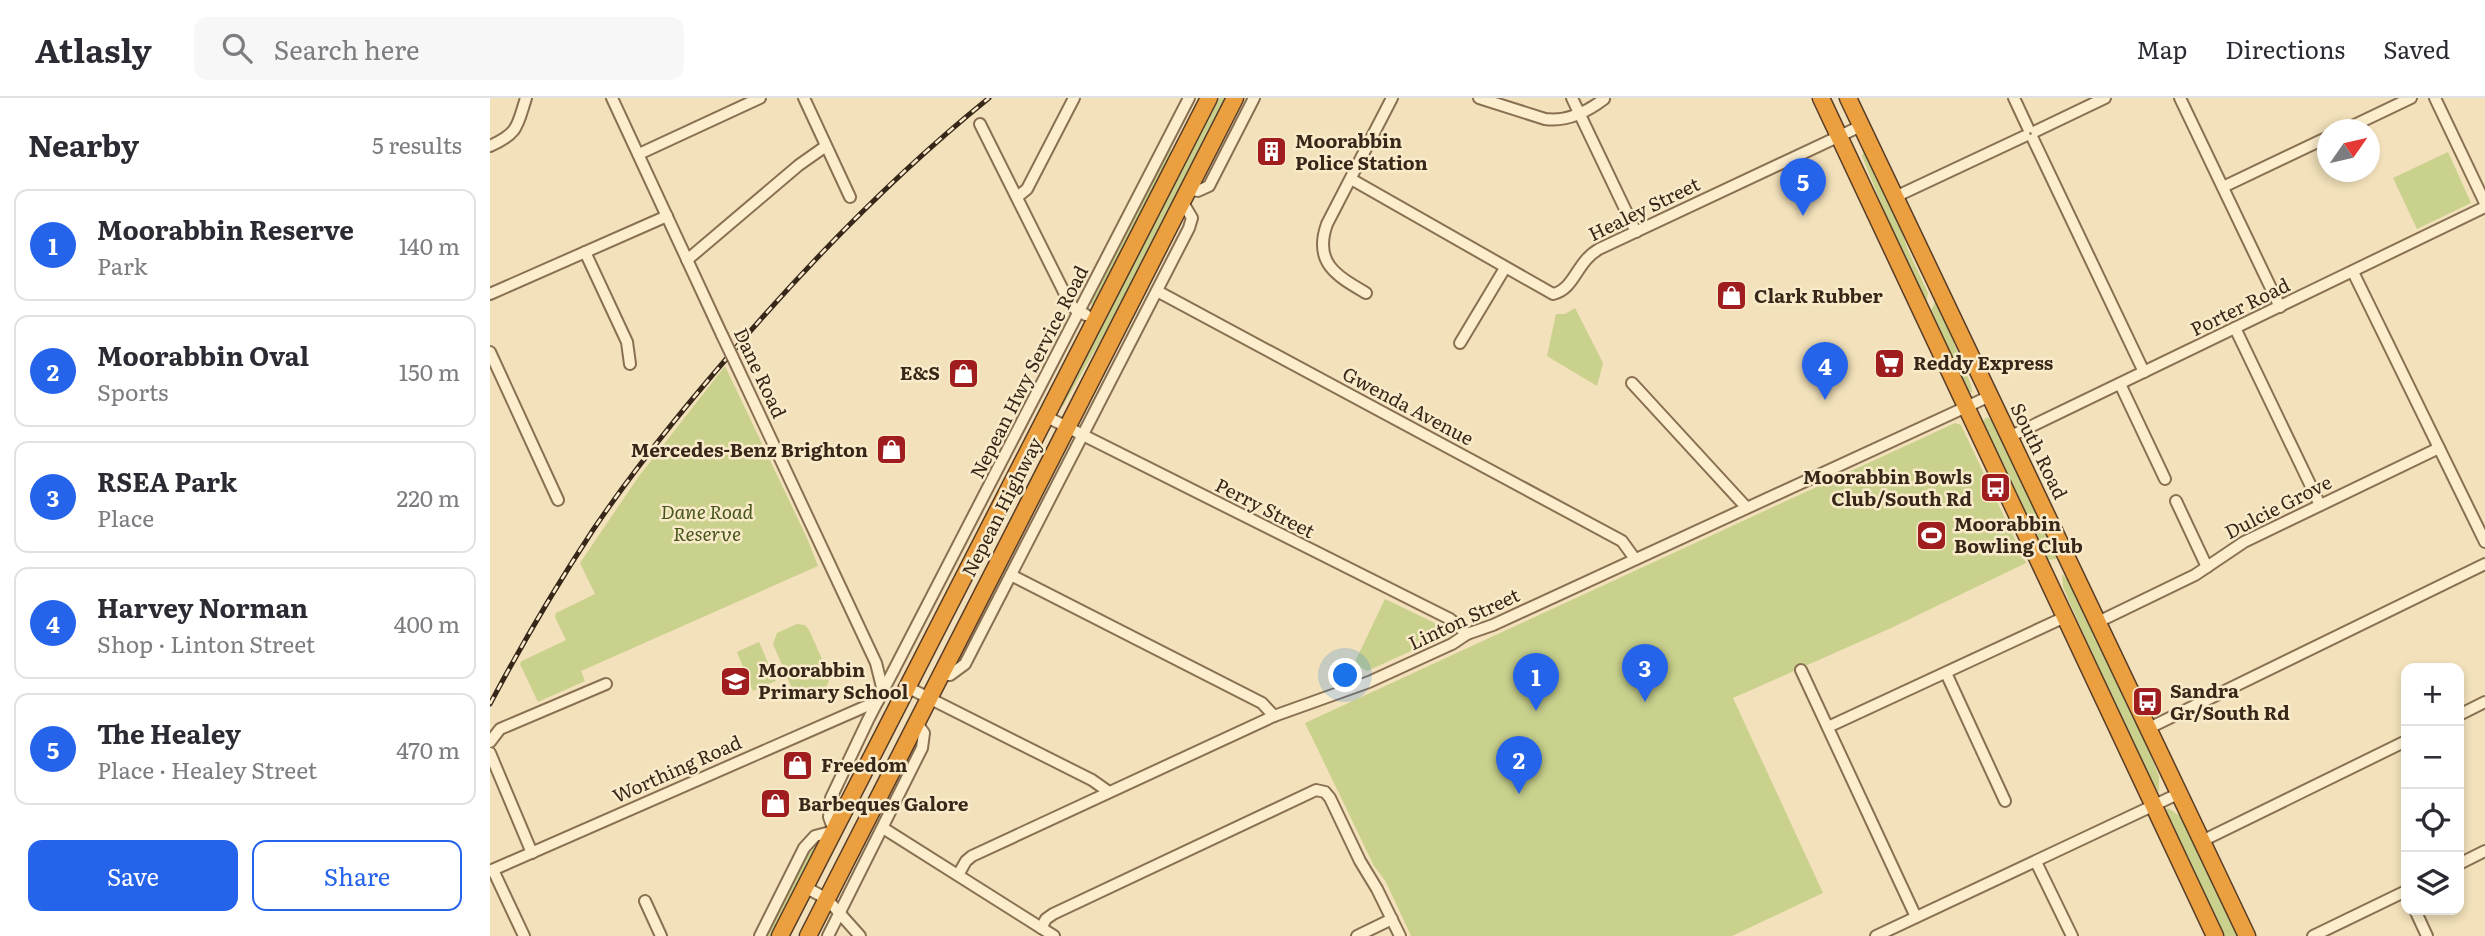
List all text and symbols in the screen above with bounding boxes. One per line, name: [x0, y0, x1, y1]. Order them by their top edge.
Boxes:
search box: [194, 17, 684, 80]
text: Atlasly: [35, 24, 152, 73]
icon: search: [218, 29, 256, 67]
text: Search here: [274, 29, 420, 68]
text: Map: [2136, 31, 2187, 66]
text: Directions: [2225, 31, 2345, 66]
text: Saved: [2383, 31, 2450, 66]
north arrow: [2317, 119, 2380, 182]
text: Nearby: [28, 122, 139, 166]
place label: Moorabbin Police Station: [1295, 126, 1428, 176]
text: 5 results: [372, 127, 462, 161]
building icon: Moorabbin Police Station: [1255, 135, 1289, 169]
pin: 5: [1780, 158, 1826, 216]
street label: Healey Street: [1583, 169, 1704, 247]
text: Moorabbin Reserve: [97, 209, 354, 248]
text: 1: [48, 228, 58, 262]
text: 140 m: [399, 228, 460, 262]
text: Park: [97, 248, 147, 282]
street label: Nepean Hwy Service Road: [962, 260, 1094, 483]
street label: Porter Road: [2185, 270, 2294, 342]
shop icon: Clark Rubber: [1714, 279, 1748, 313]
place label: Clark Rubber: [1754, 281, 1883, 309]
street label: Dane Road: [728, 323, 794, 423]
text: Moorabbin Oval: [97, 335, 309, 374]
pin: 4: [1802, 342, 1848, 400]
supermarket icon: Reddy Express: [1873, 346, 1907, 380]
place label: Reddy Express: [1913, 348, 2053, 376]
text: 2: [47, 354, 59, 388]
text: 150 m: [399, 354, 460, 388]
shop icon: E&S: [946, 356, 980, 390]
place label: E&S: [900, 358, 940, 386]
street label: Gwenda Avenue: [1338, 359, 1479, 452]
text: Sports: [97, 374, 168, 408]
street label: South Road: [2005, 398, 2075, 504]
street label: Nepean Highway: [954, 432, 1048, 581]
shop icon: Mercedes-Benz Brighton: [874, 433, 908, 467]
place label: Mercedes-Benz Brighton: [631, 435, 868, 463]
text: RSEA Park: [97, 461, 237, 500]
place label: Moorabbin Bowls Club/South Rd: [1803, 462, 1972, 512]
street label: Dulcie Grove: [2219, 467, 2336, 545]
street label: Perry Street: [1211, 470, 1320, 544]
bus stop icon: Moorabbin Bowls Club/South Rd: [1978, 471, 2012, 505]
text: 3: [47, 480, 59, 514]
text: 220 m: [396, 480, 460, 514]
park label: Dane Road Reserve: [661, 497, 754, 547]
text: Place: [97, 500, 154, 534]
place label: Moorabbin Bowling Club: [1954, 509, 2083, 559]
sports icon: Moorabbin Bowling Club: [1914, 518, 1948, 552]
street label: Linton Street: [1403, 580, 1524, 656]
text: Harvey Norman: [97, 587, 308, 626]
text: 4: [46, 606, 60, 640]
text: 400 m: [394, 606, 460, 640]
text: Shop · Linton Street: [97, 626, 315, 660]
pin: 3: [1622, 644, 1668, 702]
pin: 1: [1513, 653, 1559, 711]
place label: Moorabbin Primary School: [758, 655, 909, 705]
your location: [1328, 658, 1362, 692]
map controls: [2401, 663, 2464, 915]
button: +: [2401, 663, 2464, 726]
school or university icon: Moorabbin Primary School: [718, 664, 752, 698]
place label: Sandra Gr/South Rd: [2170, 676, 2290, 726]
bus stop icon: Sandra Gr/South Rd: [2130, 685, 2164, 719]
text: The Healey: [97, 713, 241, 752]
button: −: [2401, 726, 2464, 789]
street label: Worthing Road: [608, 727, 746, 809]
text: 5: [47, 732, 59, 766]
text: 470 m: [396, 732, 460, 766]
pin: 2: [1496, 736, 1542, 794]
shop icon: Freedom: [781, 748, 815, 782]
place label: Freedom: [821, 750, 908, 778]
text: Place · Healey Street: [97, 752, 317, 786]
shop icon: Barbeques Galore: [758, 787, 792, 821]
place label: Barbeques Galore: [798, 789, 969, 817]
button: locate: [2401, 789, 2464, 852]
button: Save: [28, 840, 238, 911]
button: Share: [252, 840, 462, 911]
button: layers: [2401, 852, 2464, 915]

